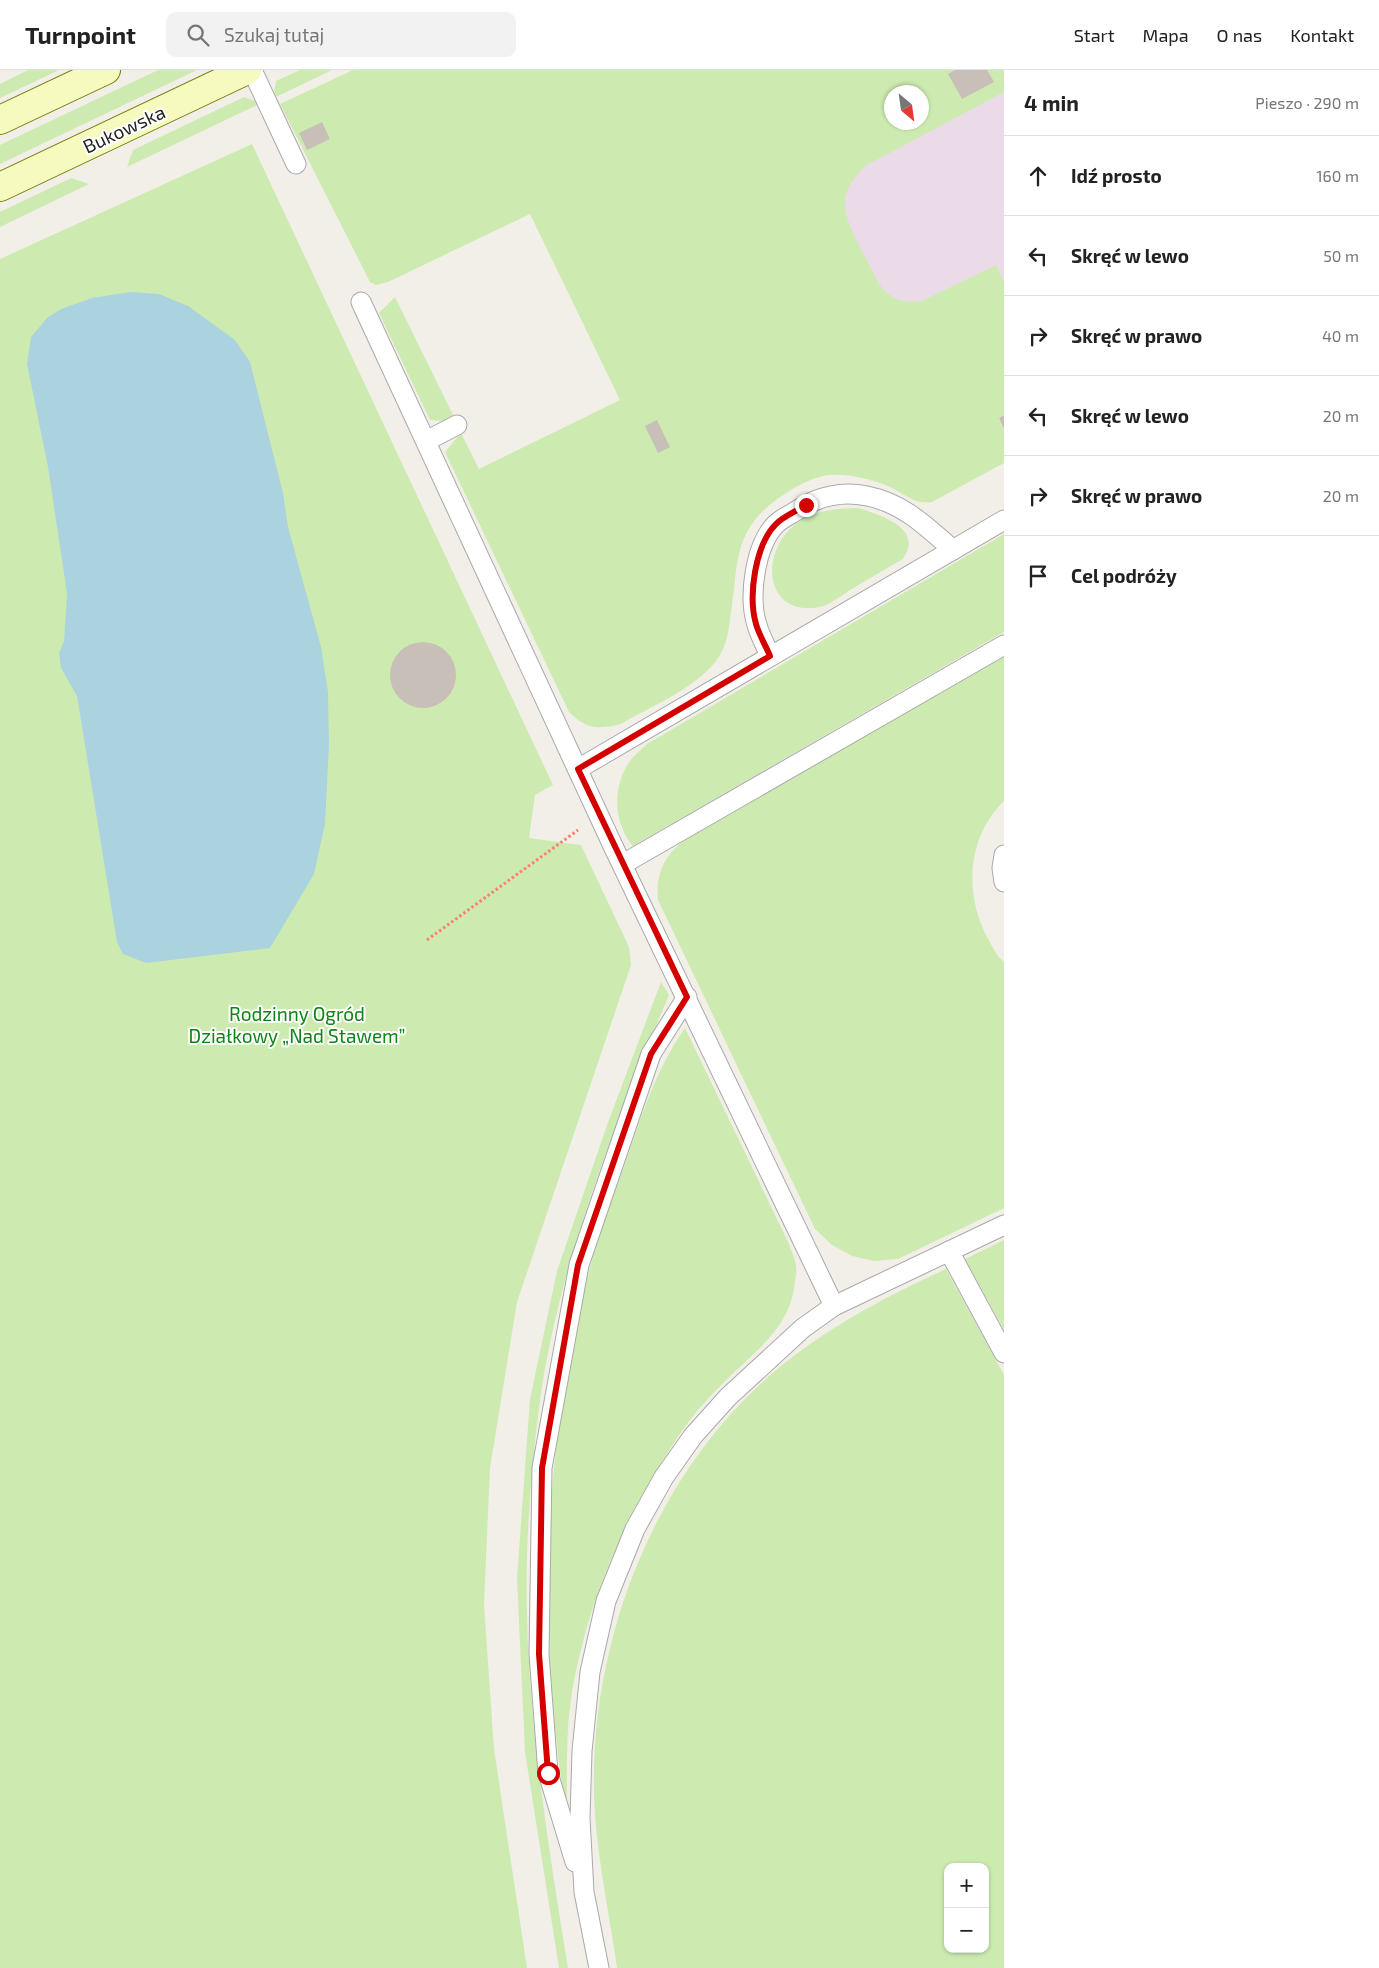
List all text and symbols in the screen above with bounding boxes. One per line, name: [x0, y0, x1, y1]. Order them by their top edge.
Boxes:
search box: [166, 12, 516, 57]
text: Turnpoint: [25, 20, 136, 49]
icon: search: [184, 21, 212, 49]
text: Szukaj tutaj: [224, 23, 324, 46]
text: Start: [1074, 24, 1115, 46]
text: Mapa: [1143, 24, 1189, 46]
text: O nas: [1217, 24, 1262, 46]
text: Kontakt: [1290, 24, 1354, 46]
north arrow: [884, 85, 929, 130]
text: 4 min: [1024, 90, 1079, 115]
text: Pieszo · 290 m: [1255, 93, 1359, 112]
street label: Bukowska: [79, 99, 169, 158]
icon: ahead: [1024, 162, 1052, 190]
text: Idź prosto: [1071, 164, 1162, 187]
text: 160 m: [1316, 166, 1359, 185]
icon: left: [1024, 242, 1052, 270]
text: Skręć w lewo: [1071, 244, 1189, 267]
text: 50 m: [1323, 246, 1359, 265]
icon: right: [1024, 322, 1052, 350]
text: Skręć w prawo: [1071, 324, 1202, 347]
text: 40 m: [1322, 326, 1359, 345]
icon: left: [1024, 402, 1052, 430]
text: Skręć w lewo: [1071, 404, 1189, 427]
text: 20 m: [1323, 406, 1359, 425]
icon: right: [1024, 482, 1052, 510]
text: Skręć w prawo: [1071, 484, 1202, 507]
text: 20 m: [1323, 486, 1359, 505]
route end: [795, 494, 818, 517]
icon: arrive: [1024, 562, 1052, 590]
text: Cel podróży: [1071, 564, 1177, 587]
park label: Rodzinny Ogród Działkowy „Nad Stawem”: [189, 1002, 405, 1047]
route start: [537, 1762, 560, 1785]
map controls: [944, 1863, 989, 1953]
button: +: [944, 1863, 989, 1908]
button: −: [944, 1908, 989, 1953]

